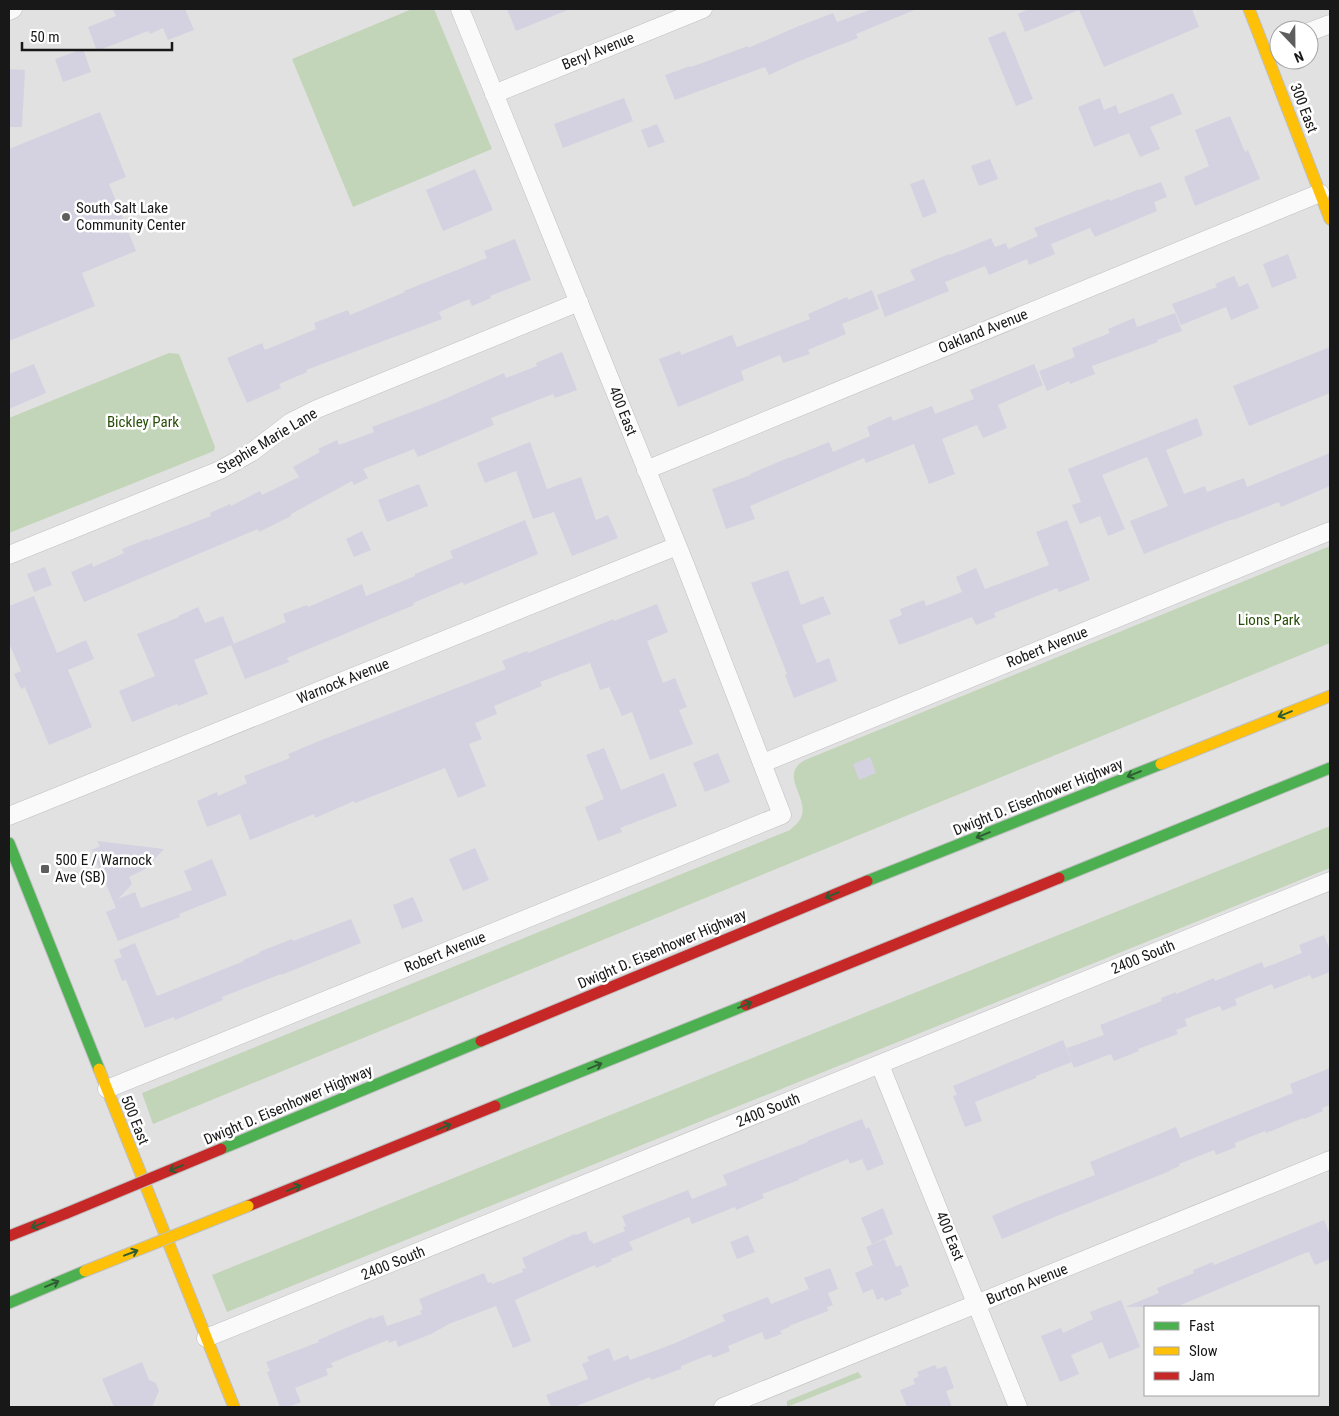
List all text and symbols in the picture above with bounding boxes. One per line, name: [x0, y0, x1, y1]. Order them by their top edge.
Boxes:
scale bar: [22, 20, 172, 52]
north arrow: [1269, 20, 1319, 70]
text: 50 m: [30, 28, 60, 46]
street label: Beryl Avenue: [559, 28, 637, 74]
text: N: [1292, 48, 1306, 66]
street label: 300 East: [1286, 81, 1322, 135]
place label: South Salt Lake Community Center: [76, 199, 186, 234]
marker: South Salt Lake Community Center: [60, 211, 72, 223]
street label: Oakland Avenue: [936, 305, 1030, 357]
street label: 400 East: [605, 384, 641, 438]
street label: Stephie Marie Lane: [214, 404, 320, 478]
park label: Bickley Park: [107, 413, 179, 431]
park label: Lions Park: [1238, 611, 1300, 629]
street label: Robert Avenue: [1004, 623, 1090, 671]
street label: Warnock Avenue: [294, 654, 392, 708]
one-way arrow: [1278, 710, 1293, 719]
street label: Dwight D. Eisenhower Highway: [950, 755, 1126, 839]
one-way arrow: [1127, 770, 1142, 779]
one-way arrow: [976, 830, 991, 840]
place label: 500 E / Warnock Ave (SB): [55, 851, 152, 886]
marker: 500 E / Warnock Ave (SB): [39, 863, 51, 875]
one-way arrow: [825, 891, 840, 900]
street label: Dwight D. Eisenhower Highway: [575, 905, 749, 993]
street label: Robert Avenue: [402, 928, 488, 976]
street label: 2400 South: [1108, 936, 1178, 978]
one-way arrow: [737, 1000, 752, 1009]
street label: Dwight D. Eisenhower Highway: [201, 1061, 375, 1149]
one-way arrow: [587, 1061, 602, 1070]
street label: 2400 South: [733, 1089, 803, 1131]
street label: 500 East: [117, 1093, 153, 1147]
one-way arrow: [436, 1122, 451, 1131]
one-way arrow: [169, 1163, 184, 1173]
one-way arrow: [285, 1183, 301, 1192]
street label: 400 East: [932, 1209, 968, 1263]
one-way arrow: [31, 1220, 46, 1230]
street label: 2400 South: [358, 1242, 428, 1284]
one-way arrow: [122, 1248, 138, 1257]
street label: Burton Avenue: [984, 1260, 1070, 1308]
one-way arrow: [44, 1279, 59, 1289]
legend: [1144, 1306, 1319, 1396]
text: Fast: [1189, 1317, 1214, 1335]
text: Slow: [1189, 1342, 1218, 1360]
text: Jam: [1189, 1367, 1215, 1385]

